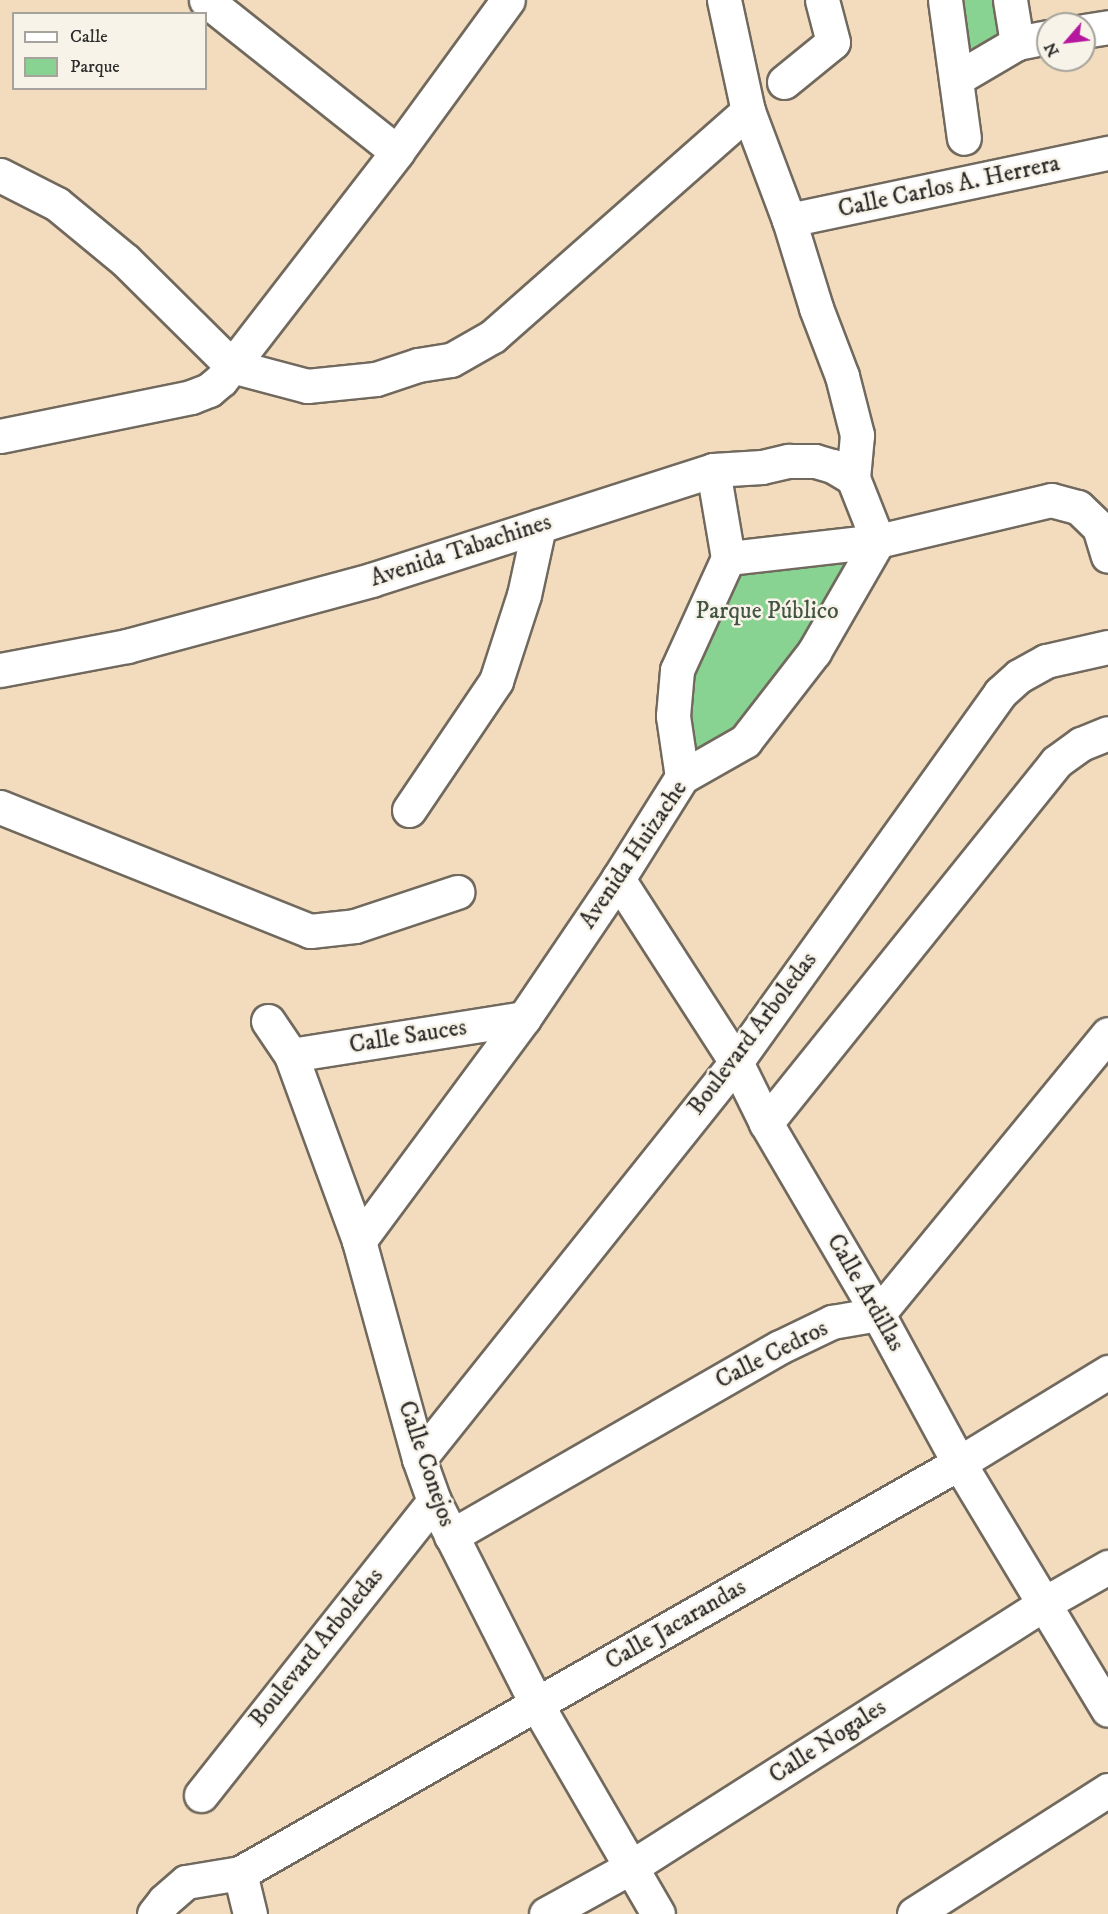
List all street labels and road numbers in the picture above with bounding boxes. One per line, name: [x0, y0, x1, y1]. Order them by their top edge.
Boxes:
street label: Calle Carlos A. Herrera: [836, 149, 1062, 225]
street label: Avenida Tabachines: [367, 508, 555, 594]
street label: Avenida Huizache: [574, 776, 694, 934]
street label: Boulevard Arboledas: [682, 947, 824, 1121]
street label: Calle Sauces: [347, 1014, 469, 1060]
street label: Calle Ardillas: [820, 1229, 910, 1357]
street label: Calle Cedros: [711, 1314, 833, 1396]
street label: Calle Conejos: [391, 1397, 461, 1531]
street label: Boulevard Arboledas: [244, 1563, 390, 1733]
street label: Calle Jacarandas: [601, 1573, 751, 1677]
street label: Calle Nogales: [764, 1694, 892, 1790]

